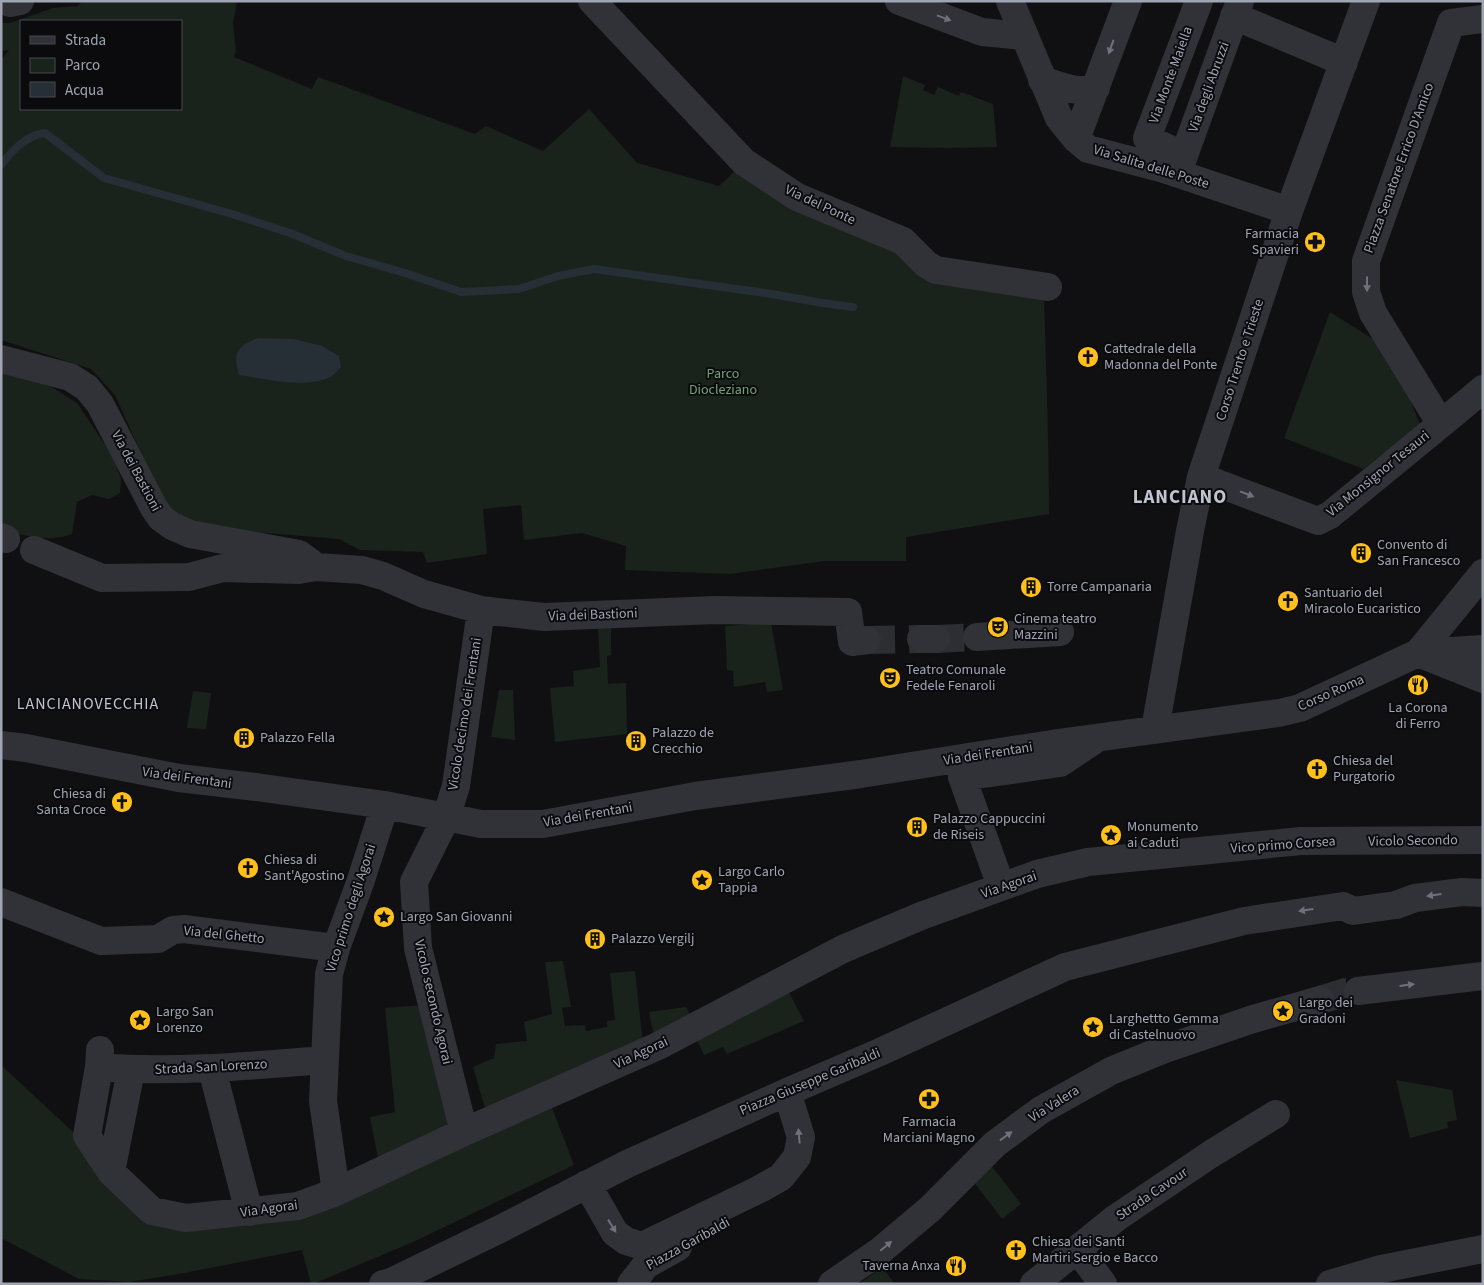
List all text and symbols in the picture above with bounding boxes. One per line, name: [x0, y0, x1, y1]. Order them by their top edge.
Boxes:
one-way arrow: [937, 15, 952, 22]
legend: [20, 20, 182, 110]
street label: Via Monte Maiella: [1144, 24, 1198, 126]
text: Strada: [65, 30, 106, 51]
street label: Via degli Abruzzi: [1183, 39, 1235, 135]
one-way arrow: [1107, 40, 1115, 55]
text: Parco: [65, 55, 100, 76]
text: Acqua: [65, 80, 104, 101]
street label: Piazza Senatore Errico D'Amico: [1359, 80, 1439, 256]
street label: Via Salita delle Poste: [1091, 140, 1211, 194]
street label: Via del Ponte: [781, 180, 859, 230]
place label: Farmacia Spavieri: [1245, 224, 1299, 260]
pharmacy icon: Farmacia Spavieri: [1303, 230, 1327, 254]
one-way arrow: [1363, 277, 1371, 293]
street label: Corso Trento e Trieste: [1211, 297, 1269, 423]
place label: Cattedrale della Madonna del Ponte: [1104, 339, 1217, 375]
church icon: Cattedrale della Madonna del Ponte: [1076, 345, 1100, 369]
park label: Parco Diocleziano: [689, 364, 757, 400]
street label: Via Monsignor Tesauri: [1322, 426, 1434, 522]
street label: Via dei Bastioni: [106, 427, 166, 515]
district label: LANCIANO: [1133, 484, 1227, 511]
one-way arrow: [1240, 490, 1255, 498]
place label: Convento di San Francesco: [1377, 535, 1460, 571]
building icon: Convento di San Francesco: [1349, 541, 1373, 565]
building icon: Torre Campanaria: [1019, 575, 1043, 599]
place label: Torre Campanaria: [1047, 577, 1152, 597]
place label: Santuario del Miracolo Eucaristico: [1304, 583, 1421, 619]
church icon: Santuario del Miracolo Eucaristico: [1276, 589, 1300, 613]
street label: Via dei Bastioni: [548, 603, 638, 627]
place label: Cinema teatro Mazzini: [1014, 609, 1097, 645]
theatre icon: Cinema teatro Mazzini: [986, 615, 1010, 639]
street label: Vicolo decimo dei Frentani: [443, 636, 487, 792]
place label: Teatro Comunale Fedele Fenaroli: [906, 660, 1006, 696]
theatre icon: Teatro Comunale Fedele Fenaroli: [878, 666, 902, 690]
street label: Corso Roma: [1295, 669, 1367, 717]
restaurant icon: La Corona di Ferro: [1406, 673, 1430, 697]
district label: LANCIANOVECCHIA: [17, 693, 159, 715]
place label: La Corona di Ferro: [1388, 698, 1448, 734]
place label: Palazzo de Crecchio: [652, 723, 714, 759]
building icon: Palazzo Fella: [232, 726, 256, 750]
place label: Palazzo Fella: [260, 728, 335, 748]
building icon: Palazzo de Crecchio: [624, 729, 648, 753]
street label: Via dei Frentani: [942, 737, 1034, 771]
place label: Chiesa del Purgatorio: [1333, 751, 1395, 787]
church icon: Chiesa del Purgatorio: [1305, 757, 1329, 781]
street label: Via dei Frentani: [141, 762, 233, 794]
place label: Chiesa di Santa Croce: [36, 784, 106, 820]
church icon: Chiesa di Santa Croce: [110, 790, 134, 814]
street label: Via dei Frentani: [542, 797, 634, 833]
place label: Palazzo Cappuccini de Riseis: [933, 809, 1045, 845]
building icon: Palazzo Cappuccini de Riseis: [905, 815, 929, 839]
place label: Monumento ai Caduti: [1127, 817, 1198, 853]
place icon: Monumento ai Caduti: [1099, 823, 1123, 847]
street label: Vicolo Secondo: [1368, 830, 1458, 852]
street label: Vico primo Corsea: [1230, 831, 1336, 859]
street label: Vico primo degli Agorai: [321, 841, 381, 975]
place label: Chiesa di Sant'Agostino: [264, 850, 345, 886]
church icon: Chiesa di Sant'Agostino: [236, 856, 260, 880]
place label: Largo Carlo Tappia: [718, 862, 785, 898]
street label: Via Agorai: [979, 866, 1039, 904]
place icon: Largo Carlo Tappia: [690, 868, 714, 892]
one-way arrow: [1426, 892, 1442, 900]
place icon: Largo San Giovanni: [372, 905, 396, 929]
place label: Largo San Giovanni: [400, 907, 513, 927]
one-way arrow: [1298, 907, 1314, 915]
street label: Via del Ghetto: [183, 921, 265, 949]
building icon: Palazzo Vergilj: [583, 927, 607, 951]
place label: Palazzo Vergilj: [611, 929, 694, 949]
street label: Vicolo secondo Agorai: [409, 938, 457, 1066]
one-way arrow: [1399, 981, 1415, 989]
place label: Largo dei Gradoni: [1299, 993, 1353, 1029]
place icon: Largo dei Gradoni: [1271, 999, 1295, 1023]
place label: Largo San Lorenzo: [156, 1002, 214, 1038]
place icon: Largo San Lorenzo: [128, 1008, 152, 1032]
place label: Larghettto Gemma di Castelnuovo: [1109, 1009, 1219, 1045]
place icon: Larghettto Gemma di Castelnuovo: [1081, 1015, 1105, 1039]
street label: Via Agorai: [611, 1032, 671, 1074]
street label: Piazza Giuseppe Garibaldi: [737, 1043, 883, 1121]
street label: Strada San Lorenzo: [154, 1054, 268, 1080]
street label: Via Valera: [1025, 1081, 1083, 1127]
pharmacy icon: Farmacia Marciani Magno: [917, 1087, 941, 1111]
place label: Farmacia Marciani Magno: [883, 1112, 975, 1148]
one-way arrow: [794, 1128, 802, 1144]
one-way arrow: [999, 1131, 1013, 1141]
street label: Strada Cavour: [1112, 1163, 1192, 1225]
street label: Via Agorai: [239, 1195, 299, 1223]
street label: Piazza Garibaldi: [642, 1213, 734, 1275]
one-way arrow: [607, 1219, 616, 1232]
place label: Chiesa dei Santi Martiri Sergio e Bacco: [1032, 1232, 1158, 1268]
church icon: Chiesa dei Santi Martiri Sergio e Bacco: [1004, 1238, 1028, 1262]
one-way arrow: [879, 1240, 892, 1251]
restaurant icon: Taverna Anxa: [944, 1254, 968, 1278]
place label: Taverna Anxa: [862, 1256, 940, 1276]

